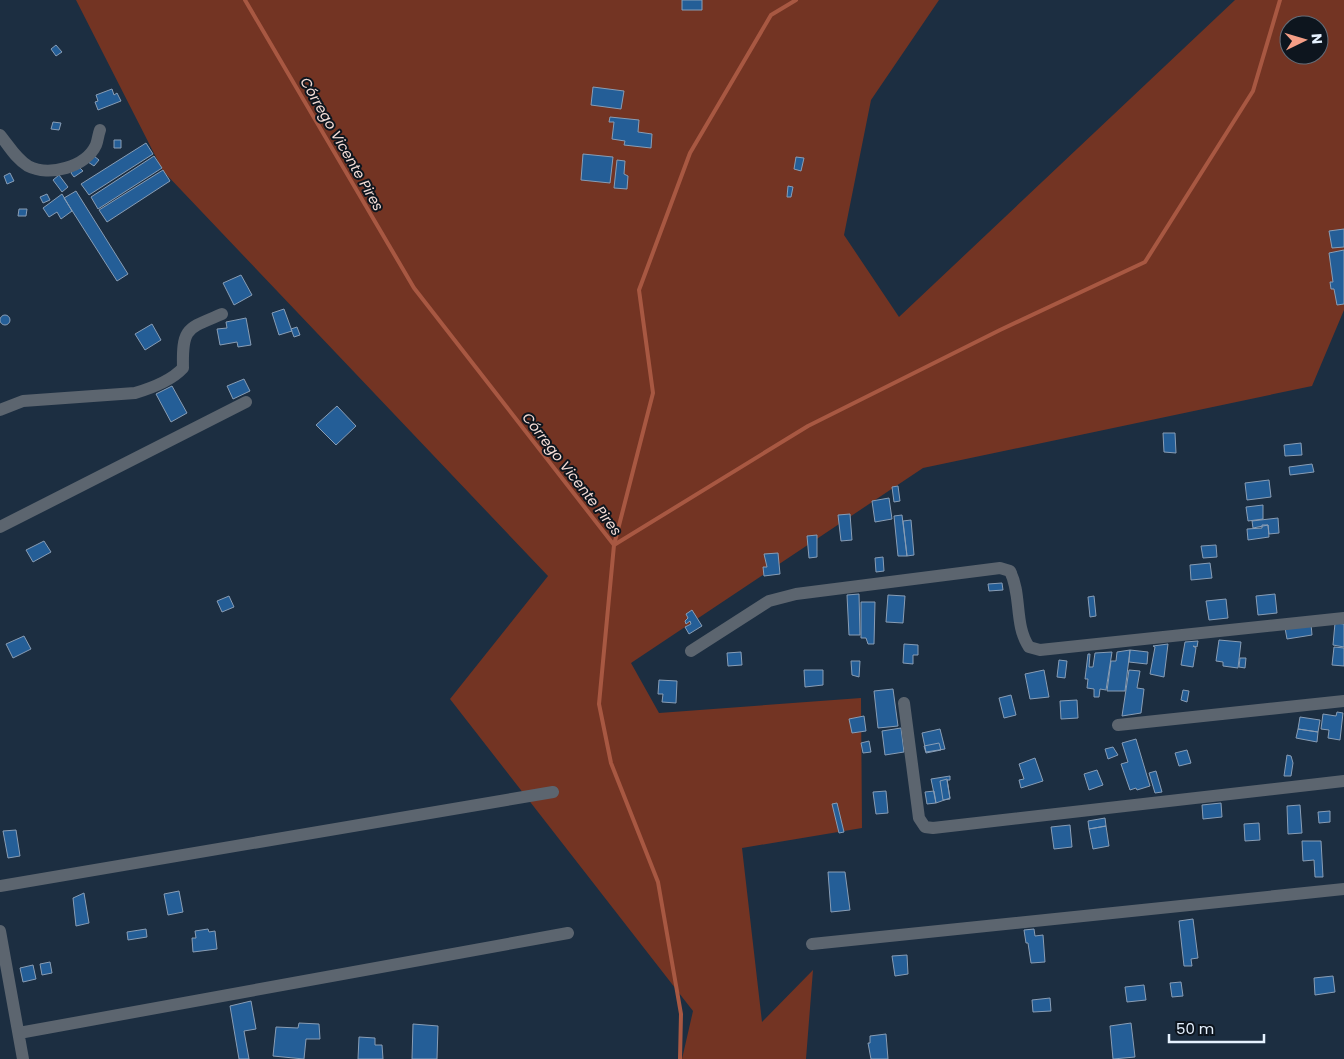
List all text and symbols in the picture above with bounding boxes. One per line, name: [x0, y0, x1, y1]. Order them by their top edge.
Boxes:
north arrow: [1279, 15, 1329, 65]
text: N: [1307, 33, 1327, 45]
water label: Córrego Vicente Pires: [296, 74, 388, 214]
water label: Córrego Vicente Pires: [518, 408, 626, 540]
scale bar: [1169, 1012, 1264, 1044]
text: 50 m: [1176, 1018, 1214, 1039]

